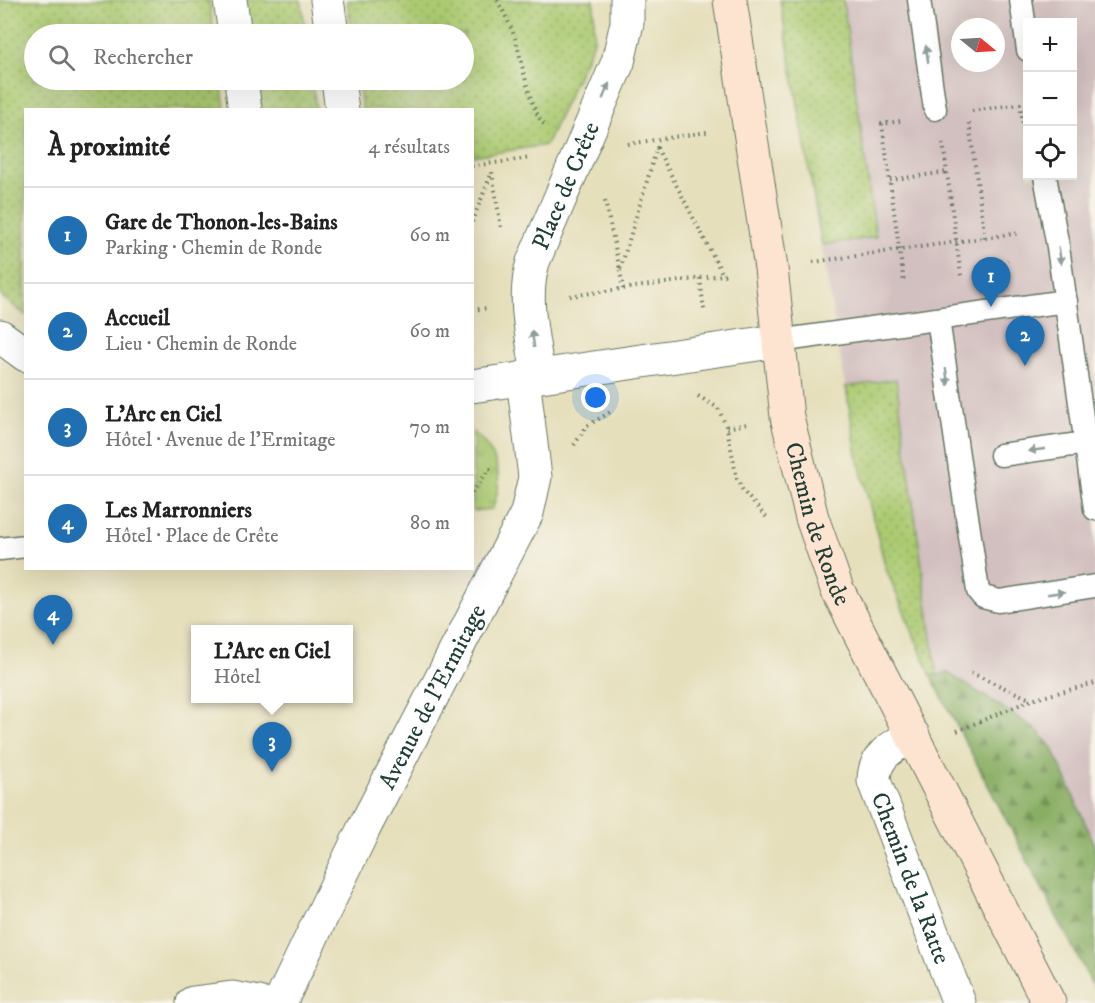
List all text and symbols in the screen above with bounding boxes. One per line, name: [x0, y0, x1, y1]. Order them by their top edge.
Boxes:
north arrow: [951, 18, 1005, 72]
map controls: [1023, 18, 1077, 180]
button: +: [1023, 18, 1077, 72]
search box: [24, 24, 474, 90]
icon: search: [45, 41, 78, 74]
text: Rechercher: [93, 44, 193, 71]
one-way arrow: [922, 45, 932, 64]
button: −: [1023, 72, 1077, 126]
one-way arrow: [601, 82, 611, 100]
street label: Place de Crête: [526, 118, 607, 255]
button: locate: [1023, 126, 1077, 180]
text: À proximité: [48, 131, 170, 164]
text: 4 résultats: [368, 135, 450, 160]
text: Gare de Thonon-les-Bains: [105, 209, 338, 236]
text: 1: [64, 223, 71, 248]
text: 60 m: [410, 223, 450, 248]
text: Parking · Chemin de Ronde: [105, 236, 322, 261]
one-way arrow: [1055, 247, 1064, 266]
pin: 1: [972, 258, 1010, 307]
text: Accueil: [105, 305, 170, 332]
pin: 2: [1006, 316, 1044, 366]
text: 2: [63, 319, 72, 344]
text: 60 m: [410, 319, 450, 344]
one-way arrow: [528, 329, 537, 348]
text: Lieu · Chemin de Ronde: [105, 332, 297, 357]
one-way arrow: [942, 368, 951, 387]
your location: [581, 383, 610, 412]
text: L'Arc en Ciel: [105, 401, 222, 428]
text: 3: [64, 415, 71, 440]
text: 70 m: [409, 415, 450, 440]
text: Hôtel · Avenue de l'Ermitage: [105, 428, 336, 453]
street label: Chemin de Ronde: [778, 439, 857, 611]
one-way arrow: [1027, 446, 1046, 455]
text: Les Marronniers: [105, 497, 252, 524]
text: 4: [62, 511, 73, 536]
text: 80 m: [410, 511, 450, 536]
text: Hôtel · Place de Crête: [105, 524, 279, 549]
one-way arrow: [1046, 588, 1065, 597]
pin: 4: [34, 596, 72, 645]
street label: Avenue de l'Ermitage: [373, 599, 493, 795]
popup: [191, 625, 353, 703]
text: L'Arc en Ciel: [214, 638, 330, 665]
text: Hôtel: [214, 665, 261, 690]
pin: 3: [252, 722, 292, 772]
street label: Chemin de la Ratte: [864, 788, 957, 969]

